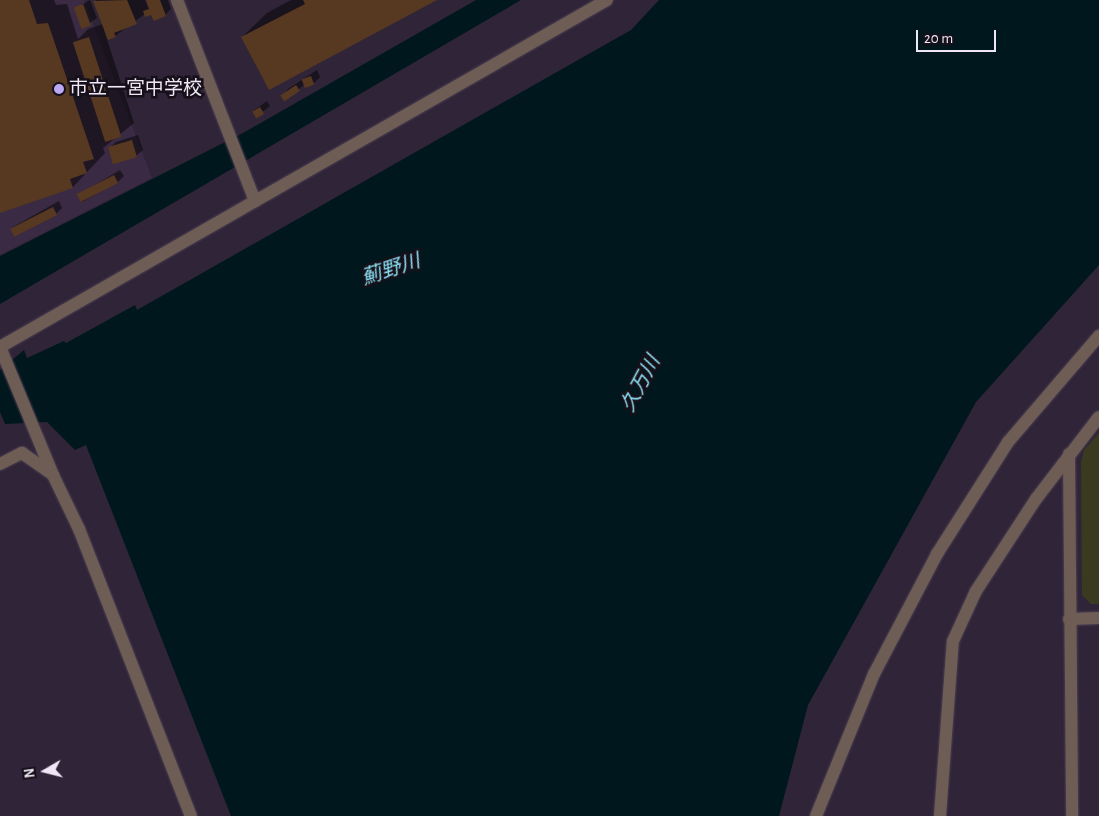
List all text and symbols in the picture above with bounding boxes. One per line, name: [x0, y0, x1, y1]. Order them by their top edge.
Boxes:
scale bar: [919, 20, 999, 52]
text: 20 m: [924, 31, 953, 46]
place label: 市立一宮中学校: [69, 78, 202, 100]
marker: 市立一宮中学校: [53, 83, 65, 95]
water label: 薊野川: [359, 249, 423, 291]
water label: 久万川: [616, 352, 666, 416]
north arrow: [20, 746, 70, 796]
text: N: [23, 767, 38, 779]

